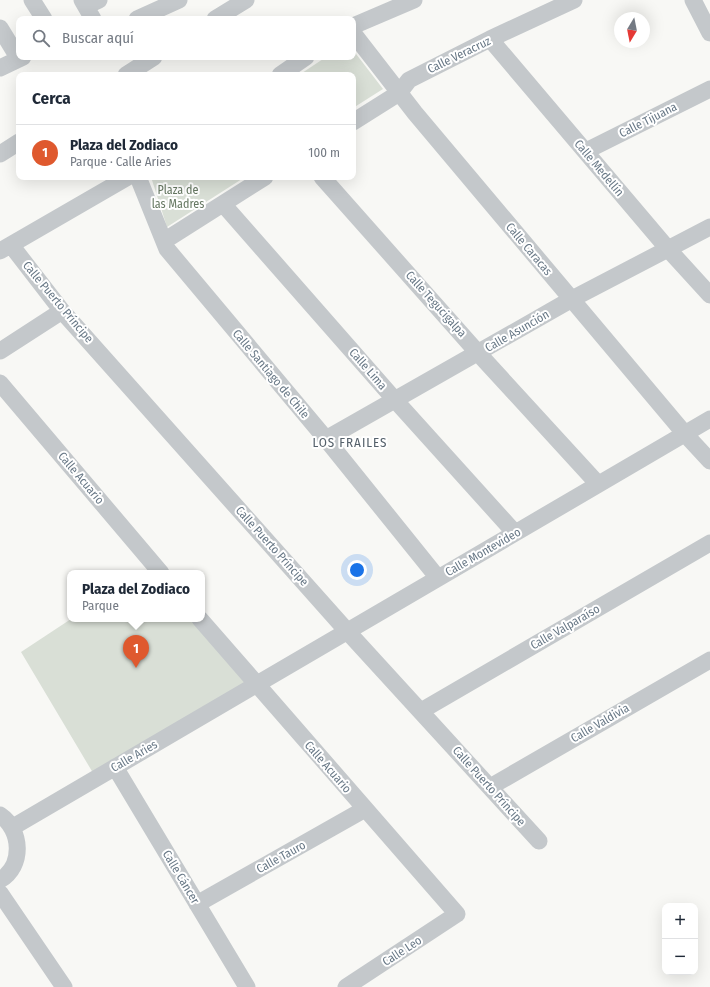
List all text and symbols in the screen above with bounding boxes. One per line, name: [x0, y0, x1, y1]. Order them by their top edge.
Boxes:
north arrow: [614, 12, 650, 48]
search box: [16, 16, 356, 60]
icon: search: [30, 27, 52, 49]
text: Buscar aquí: [62, 29, 134, 47]
street label: Calle Veracruz: [425, 34, 493, 76]
text: Cerca: [32, 88, 71, 109]
street label: Calle Tijuana: [617, 99, 679, 140]
text: Plaza del Zodiaco: [70, 136, 178, 154]
street label: Calle Medellín: [571, 137, 627, 199]
text: 1: [42, 145, 48, 160]
text: 100 m: [308, 145, 340, 160]
text: Parque · Calle Aries: [70, 154, 171, 169]
park label: Plaza de las Madres: [152, 183, 204, 211]
street label: Calle Caracas: [503, 220, 555, 278]
street label: Calle Puerto Príncipe: [20, 258, 96, 346]
street label: Calle Tegucigalpa: [403, 268, 469, 340]
street label: Calle Asunción: [482, 307, 552, 355]
street label: Calle Santiago de Chile: [230, 327, 312, 421]
street label: Calle Lima: [346, 345, 390, 393]
district label: LOS FRAILES: [312, 435, 388, 450]
street label: Calle Acuario: [55, 449, 107, 507]
street label: Calle Puerto Príncipe: [233, 503, 311, 589]
street label: Calle Montevideo: [443, 525, 523, 579]
your location: [347, 560, 367, 580]
popup: [67, 570, 205, 622]
text: Plaza del Zodiaco: [82, 580, 190, 598]
text: Parque: [82, 598, 119, 613]
street label: Calle Valparaíso: [528, 602, 602, 652]
pin: 1: [123, 635, 149, 668]
street label: Calle Valdivia: [568, 701, 632, 745]
street label: Calle Aries: [108, 737, 160, 775]
street label: Calle Acuario: [302, 738, 354, 796]
street label: Calle Puerto Príncipe: [450, 743, 528, 829]
street label: Calle Tauro: [254, 838, 308, 876]
street label: Calle Cáncer: [160, 848, 203, 907]
map controls: [662, 903, 698, 975]
button: +: [662, 903, 698, 939]
street label: Calle Leo: [380, 933, 424, 969]
button: −: [662, 939, 698, 975]

